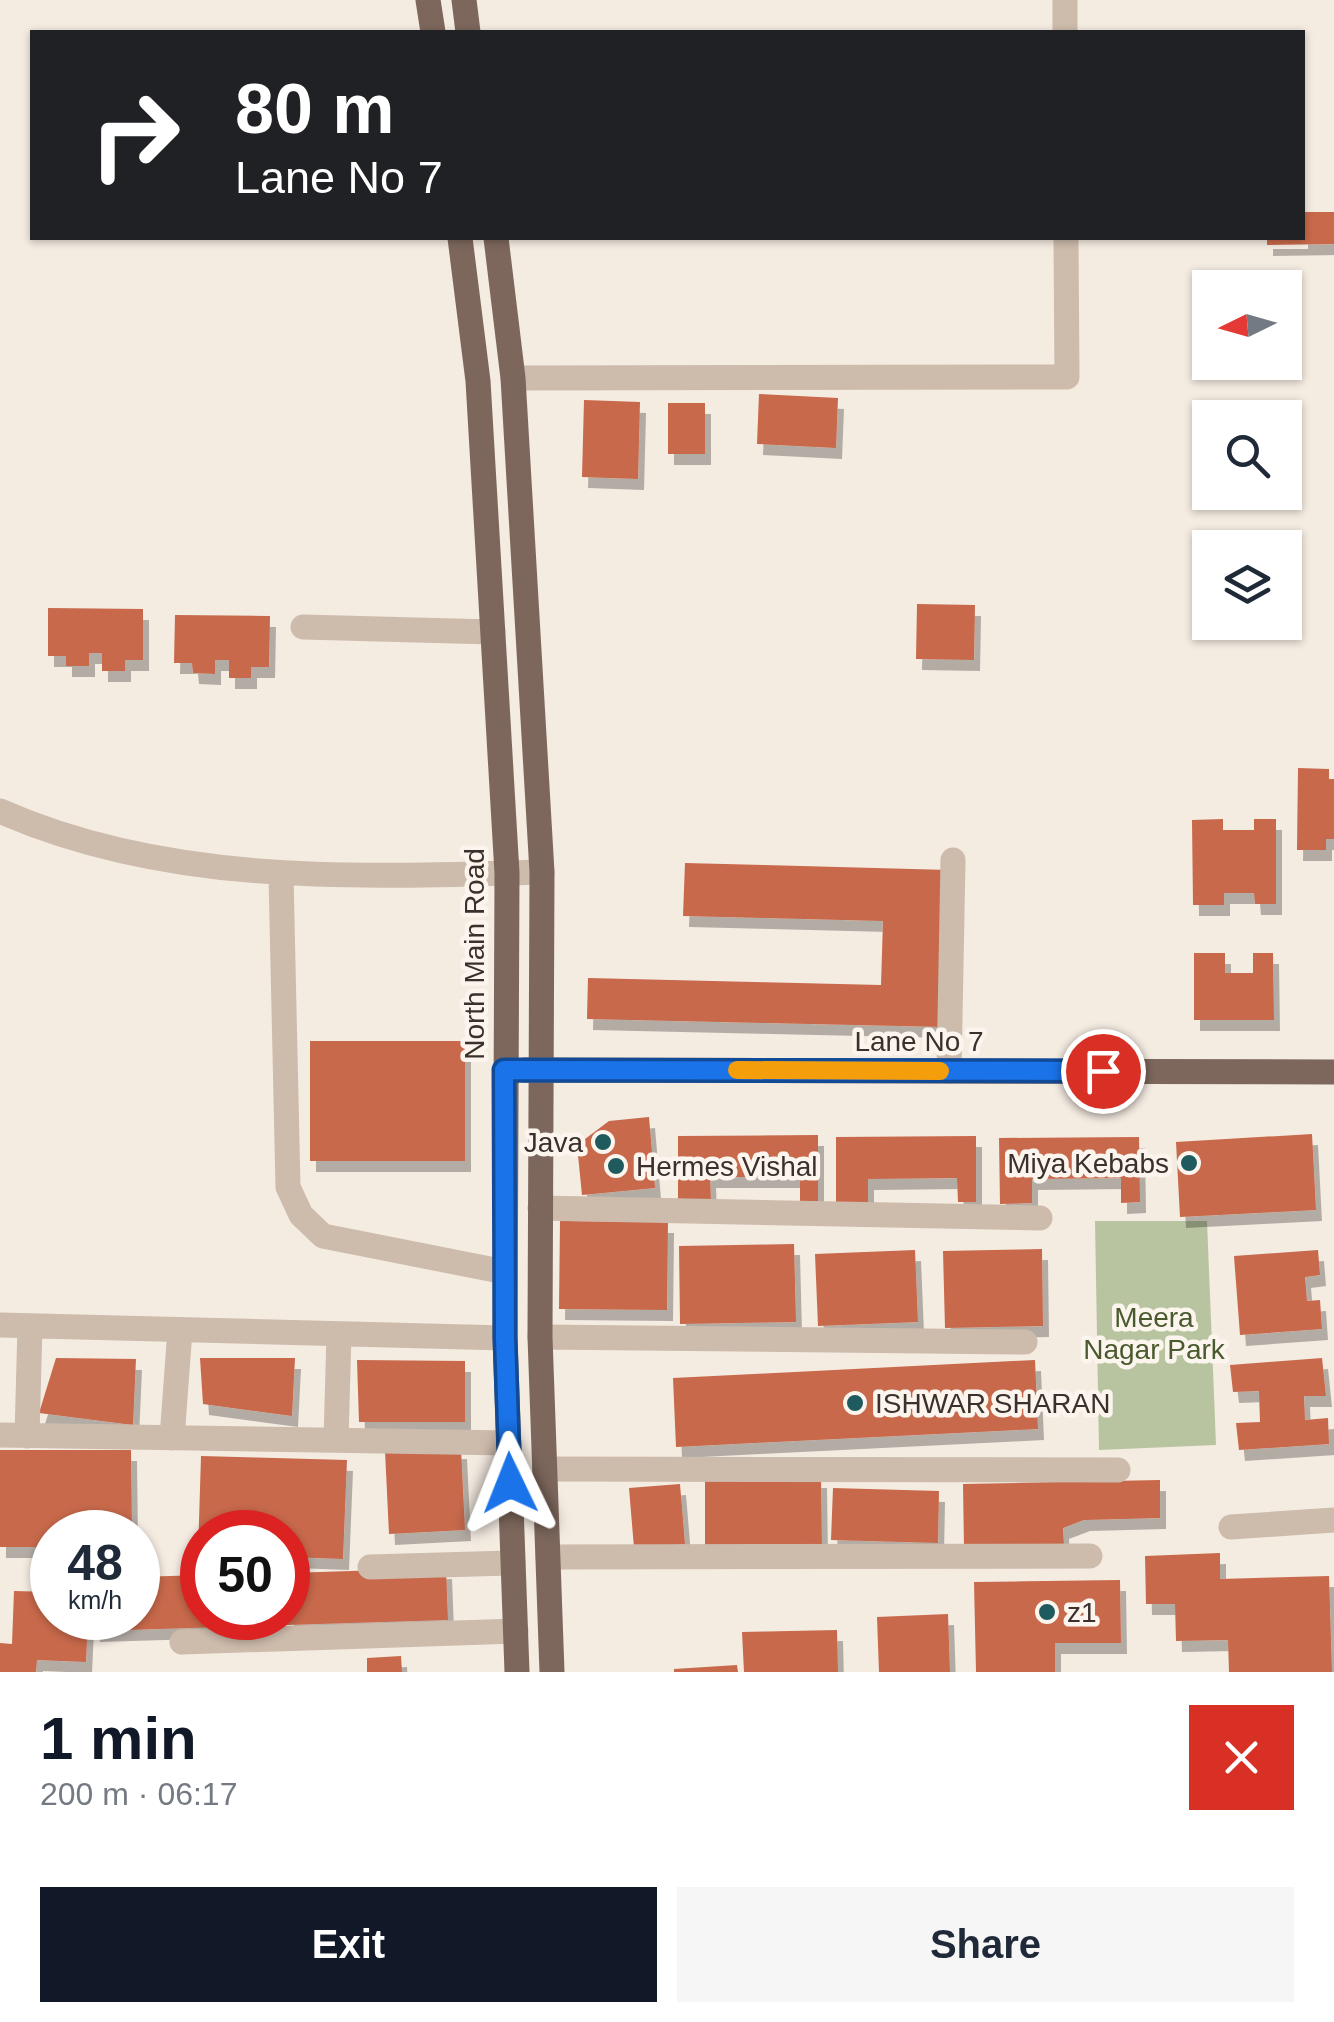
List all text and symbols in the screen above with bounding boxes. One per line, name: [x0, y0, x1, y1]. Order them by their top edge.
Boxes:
icon: right: [70, 70, 200, 200]
text: 80 m: [235, 70, 395, 148]
text: Lane No 7: [235, 152, 443, 203]
north arrow: [1192, 270, 1302, 380]
map controls: [1192, 270, 1302, 640]
button: search: [1192, 400, 1302, 510]
button: layers: [1192, 530, 1302, 640]
street label: North Main Road: [459, 848, 490, 1060]
street label: Lane No 7: [854, 1026, 984, 1057]
pin: [1061, 1029, 1146, 1114]
icon: arrive: [1076, 1044, 1131, 1099]
place label: Java: [524, 1127, 583, 1158]
marker: Java: [592, 1131, 614, 1153]
place label: Miya Kebabs: [1007, 1148, 1169, 1179]
place label: Hermes Vishal: [636, 1151, 818, 1182]
marker: Miya Kebabs: [1178, 1152, 1200, 1174]
marker: Hermes Vishal: [605, 1155, 627, 1177]
park label: Meera Nagar Park: [1083, 1302, 1226, 1365]
place label: ISHWAR SHARAN: [875, 1388, 1110, 1419]
marker: ISHWAR SHARAN: [844, 1392, 866, 1414]
position arrow: [458, 1431, 562, 1535]
speed limit sign: 50: [180, 1510, 310, 1640]
text: 48: [67, 1535, 123, 1591]
text: km/h: [68, 1586, 122, 1614]
place label: z1: [1067, 1597, 1097, 1628]
marker: z1: [1036, 1601, 1058, 1623]
text: 1 min: [40, 1705, 197, 1772]
button: close: [1189, 1705, 1294, 1810]
text: 200 m · 06:17: [40, 1776, 237, 1812]
button: Exit: [40, 1887, 657, 2002]
button: Share: [677, 1887, 1294, 2002]

